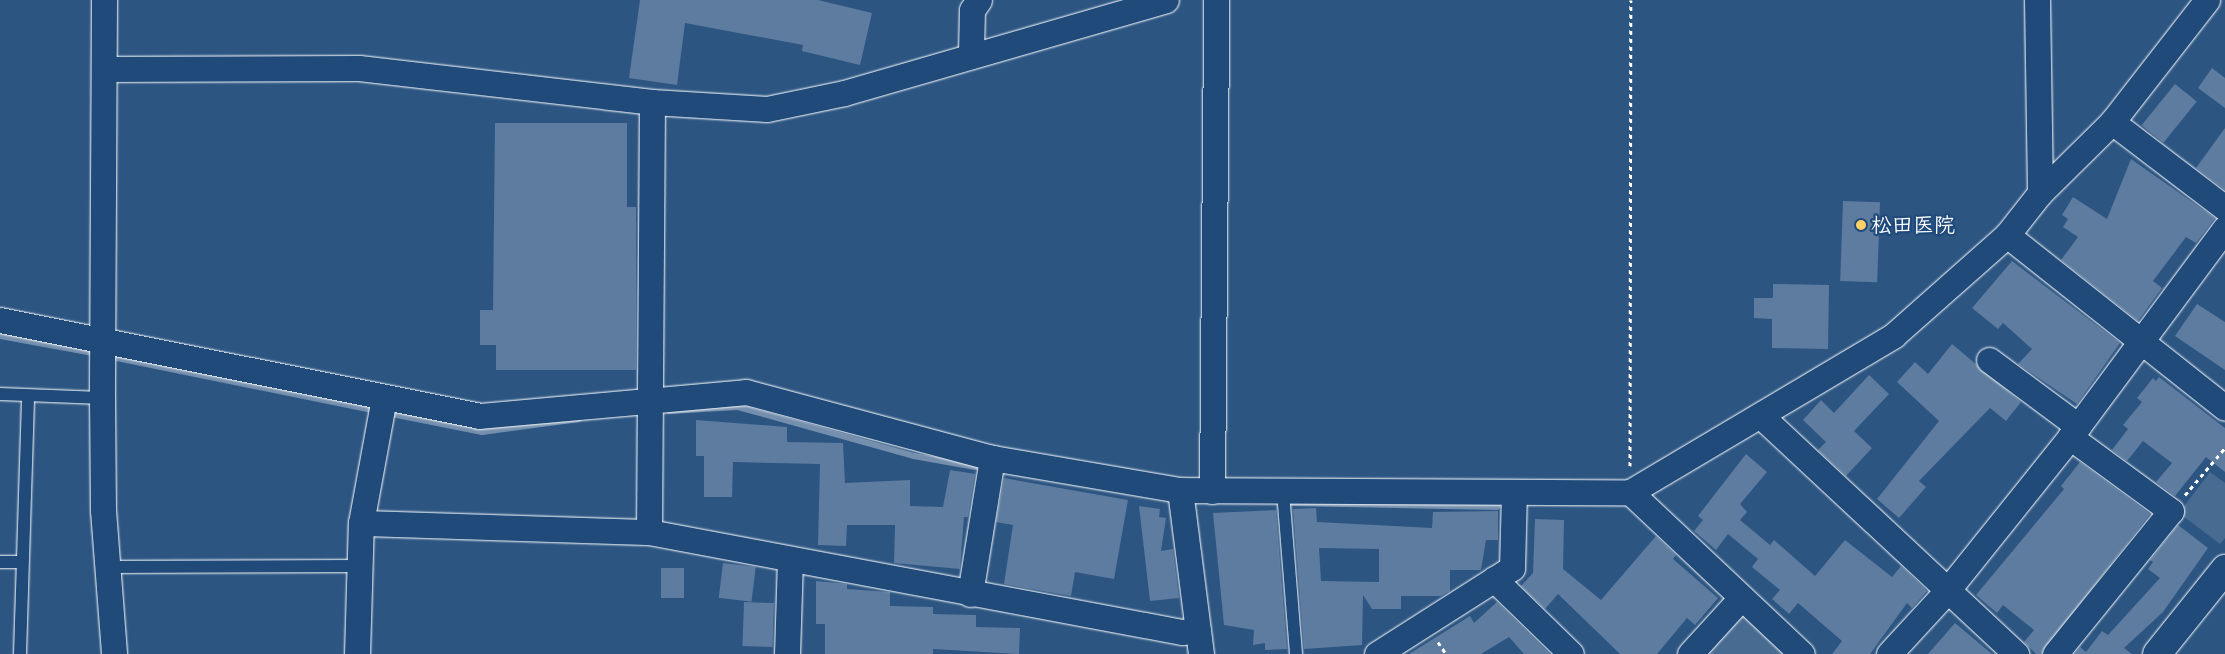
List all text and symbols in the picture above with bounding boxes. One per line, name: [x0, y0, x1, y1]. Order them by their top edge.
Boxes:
place label: 松田医院: [1871, 212, 1955, 238]
marker: 松田医院: [1855, 219, 1867, 231]

